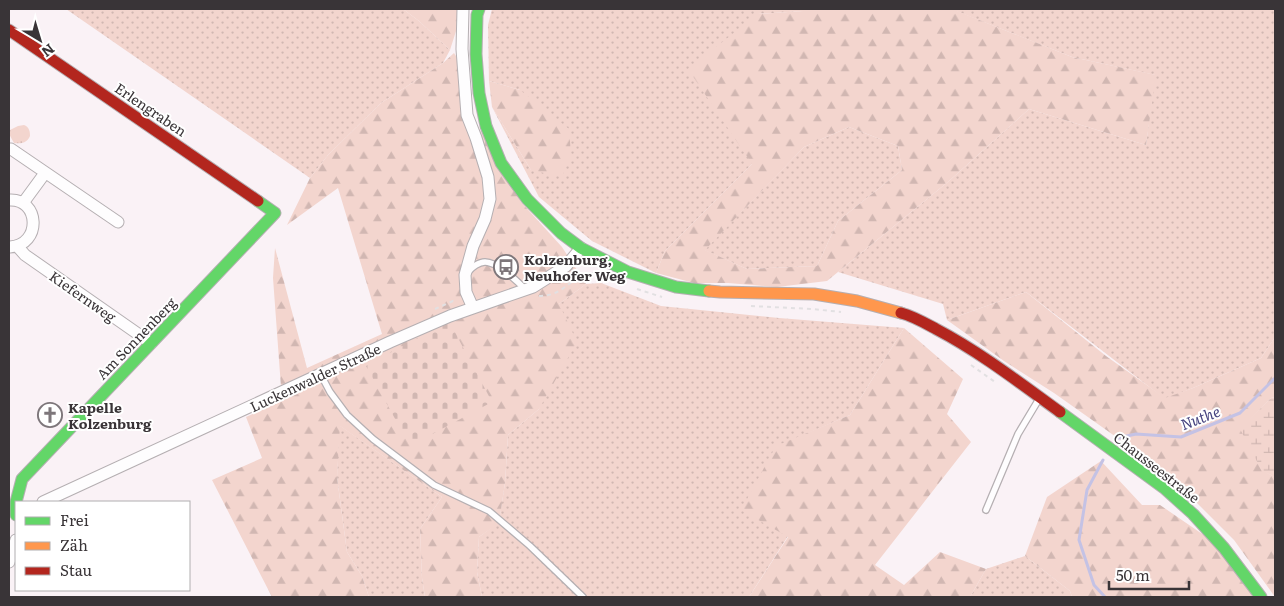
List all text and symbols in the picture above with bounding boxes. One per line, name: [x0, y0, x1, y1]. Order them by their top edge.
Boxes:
north arrow: [15, 15, 65, 65]
text: N: [38, 40, 59, 63]
street label: Erlengraben: [111, 78, 191, 140]
place label: Kolzenburg, Neuhofer Weg: [524, 249, 626, 285]
bus stop icon: Kolzenburg, Neuhofer Weg: [493, 254, 519, 280]
street label: Kiefernweg: [46, 266, 120, 326]
street label: Am Sonnenberg: [92, 292, 181, 383]
street label: Luckenwalder Straße: [246, 338, 384, 416]
place label: Kapelle Kolzenburg: [68, 397, 152, 433]
water label: Nuthe: [1177, 399, 1223, 435]
church icon: Kapelle Kolzenburg: [37, 402, 63, 428]
street label: Chausseestraße: [1110, 427, 1204, 507]
legend: [15, 501, 190, 591]
text: Frei: [60, 508, 89, 531]
text: Zäh: [60, 533, 88, 556]
text: Stau: [60, 558, 92, 581]
scale bar: [1109, 558, 1189, 590]
text: 50 m: [1116, 563, 1150, 586]

